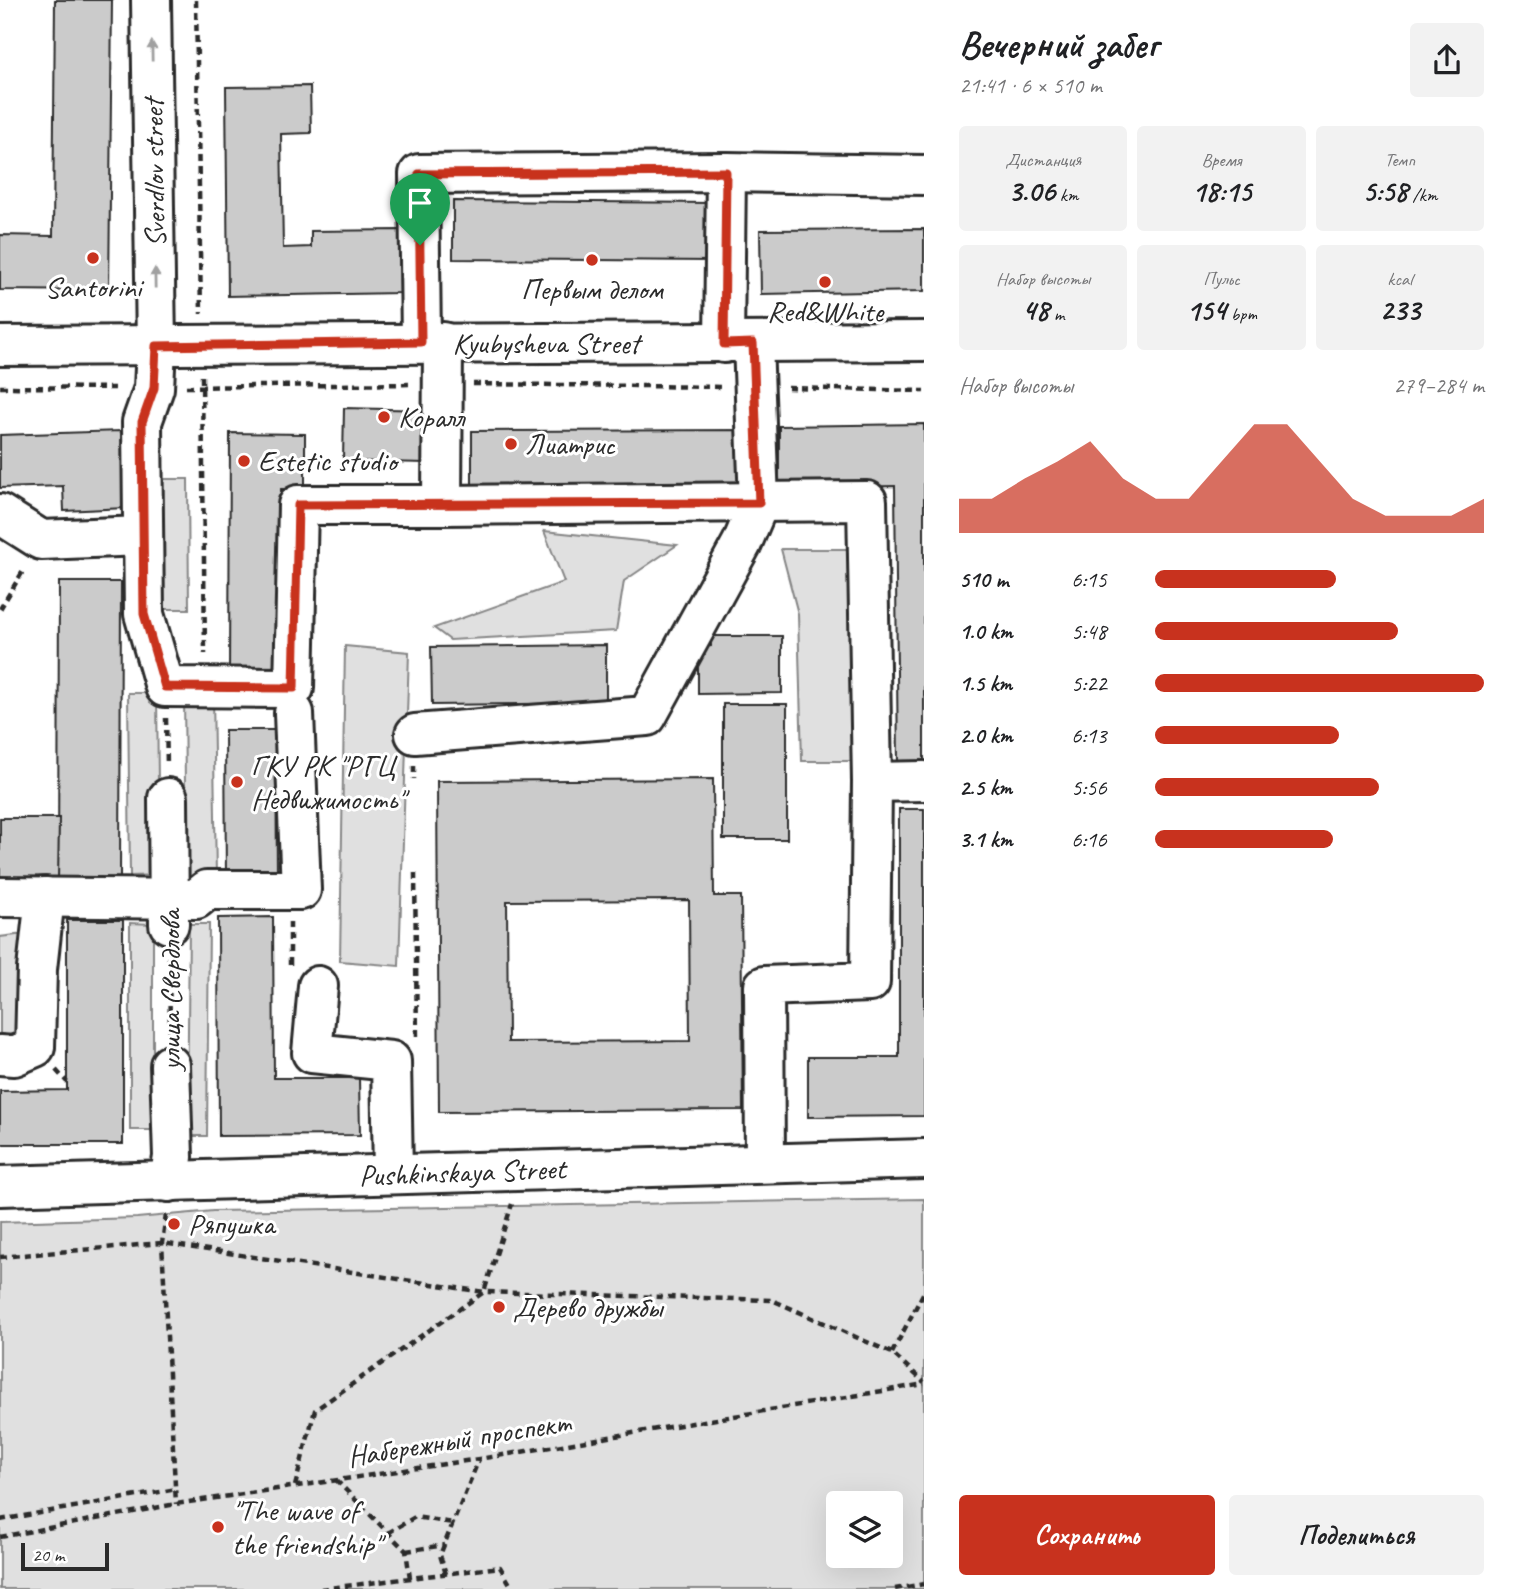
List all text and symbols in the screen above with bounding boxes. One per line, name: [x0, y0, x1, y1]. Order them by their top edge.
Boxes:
text: Вечерний забег: [959, 21, 1158, 68]
button: share: [1410, 23, 1484, 97]
one-way arrow: [146, 40, 158, 62]
text: 21:41 · 6 × 510 m: [959, 71, 1102, 100]
street label: Sverdlov street: [134, 94, 174, 248]
text: Дистанция: [1005, 148, 1081, 172]
text: Время: [1201, 148, 1242, 172]
text: Темп: [1385, 148, 1415, 172]
text: 3.06: [1008, 172, 1055, 210]
text: 18:15: [1192, 172, 1251, 210]
text: 5:58: [1362, 172, 1408, 210]
pin: [390, 173, 450, 245]
text: km: [1055, 183, 1078, 207]
text: /km: [1408, 183, 1437, 207]
icon: arrive: [401, 184, 439, 222]
marker: Santorini: [85, 250, 101, 266]
marker: Первым делом: [584, 252, 600, 268]
one-way arrow: [149, 267, 161, 289]
text: Набор высоты: [996, 267, 1090, 291]
text: Пульс: [1203, 267, 1240, 291]
text: kcal: [1387, 267, 1412, 291]
place label: Santorini: [45, 268, 145, 306]
place label: Первым делом: [521, 270, 664, 308]
marker: Red&White: [817, 274, 833, 290]
text: 48: [1022, 291, 1049, 329]
text: 154: [1186, 291, 1226, 329]
text: 233: [1380, 291, 1420, 329]
place label: Red&White: [767, 292, 885, 330]
text: m: [1049, 302, 1064, 326]
text: bpm: [1226, 302, 1257, 326]
street label: Kyubysheva Street: [453, 324, 643, 362]
text: Набор высоты: [959, 371, 1073, 400]
text: 279–284 m: [1393, 371, 1484, 400]
place label: Коралл: [398, 398, 466, 436]
marker: Коралл: [376, 409, 392, 425]
place label: Лиатрис: [525, 425, 616, 463]
marker: Лиатрис: [503, 436, 519, 452]
place label: Estetic studio: [258, 442, 400, 480]
marker: Estetic studio: [236, 453, 252, 469]
text: 510 m: [959, 565, 1008, 594]
text: 6:15: [1071, 565, 1107, 594]
text: 1.0 km: [959, 617, 1013, 646]
text: 5:48: [1071, 617, 1107, 646]
text: 1.5 km: [959, 669, 1012, 698]
text: 5:22: [1071, 669, 1107, 698]
text: 2.0 km: [959, 721, 1013, 750]
text: 6:13: [1071, 721, 1107, 750]
place label: ГКУ РК "РГЦ Недвижимость": [251, 746, 410, 818]
text: 2.5 km: [959, 773, 1012, 802]
text: 5:56: [1071, 773, 1107, 802]
marker: ГКУ РК "РГЦ Недвижимость": [229, 774, 245, 790]
text: 3.1 km: [959, 825, 1013, 854]
text: 6:16: [1071, 825, 1107, 854]
street label: улица Свердлова: [151, 907, 189, 1072]
street label: Pushkinskaya Street: [358, 1149, 569, 1195]
place label: Ряпушка: [188, 1205, 277, 1243]
marker: Ряпушка: [166, 1216, 182, 1232]
place label: Дерево дружбы: [513, 1288, 665, 1326]
marker: Дерево дружбы: [491, 1299, 507, 1315]
street label: Набережный проспект: [345, 1402, 575, 1475]
place label: "The wave of the friendship": [232, 1491, 387, 1563]
map controls: [826, 1491, 903, 1568]
button: layers: [826, 1491, 903, 1568]
button: Сохранить: [959, 1495, 1215, 1575]
button: Поделиться: [1229, 1495, 1484, 1575]
marker: "The wave of the friendship": [210, 1519, 226, 1535]
scale bar: [21, 1540, 108, 1572]
text: 20 m: [32, 1543, 64, 1567]

